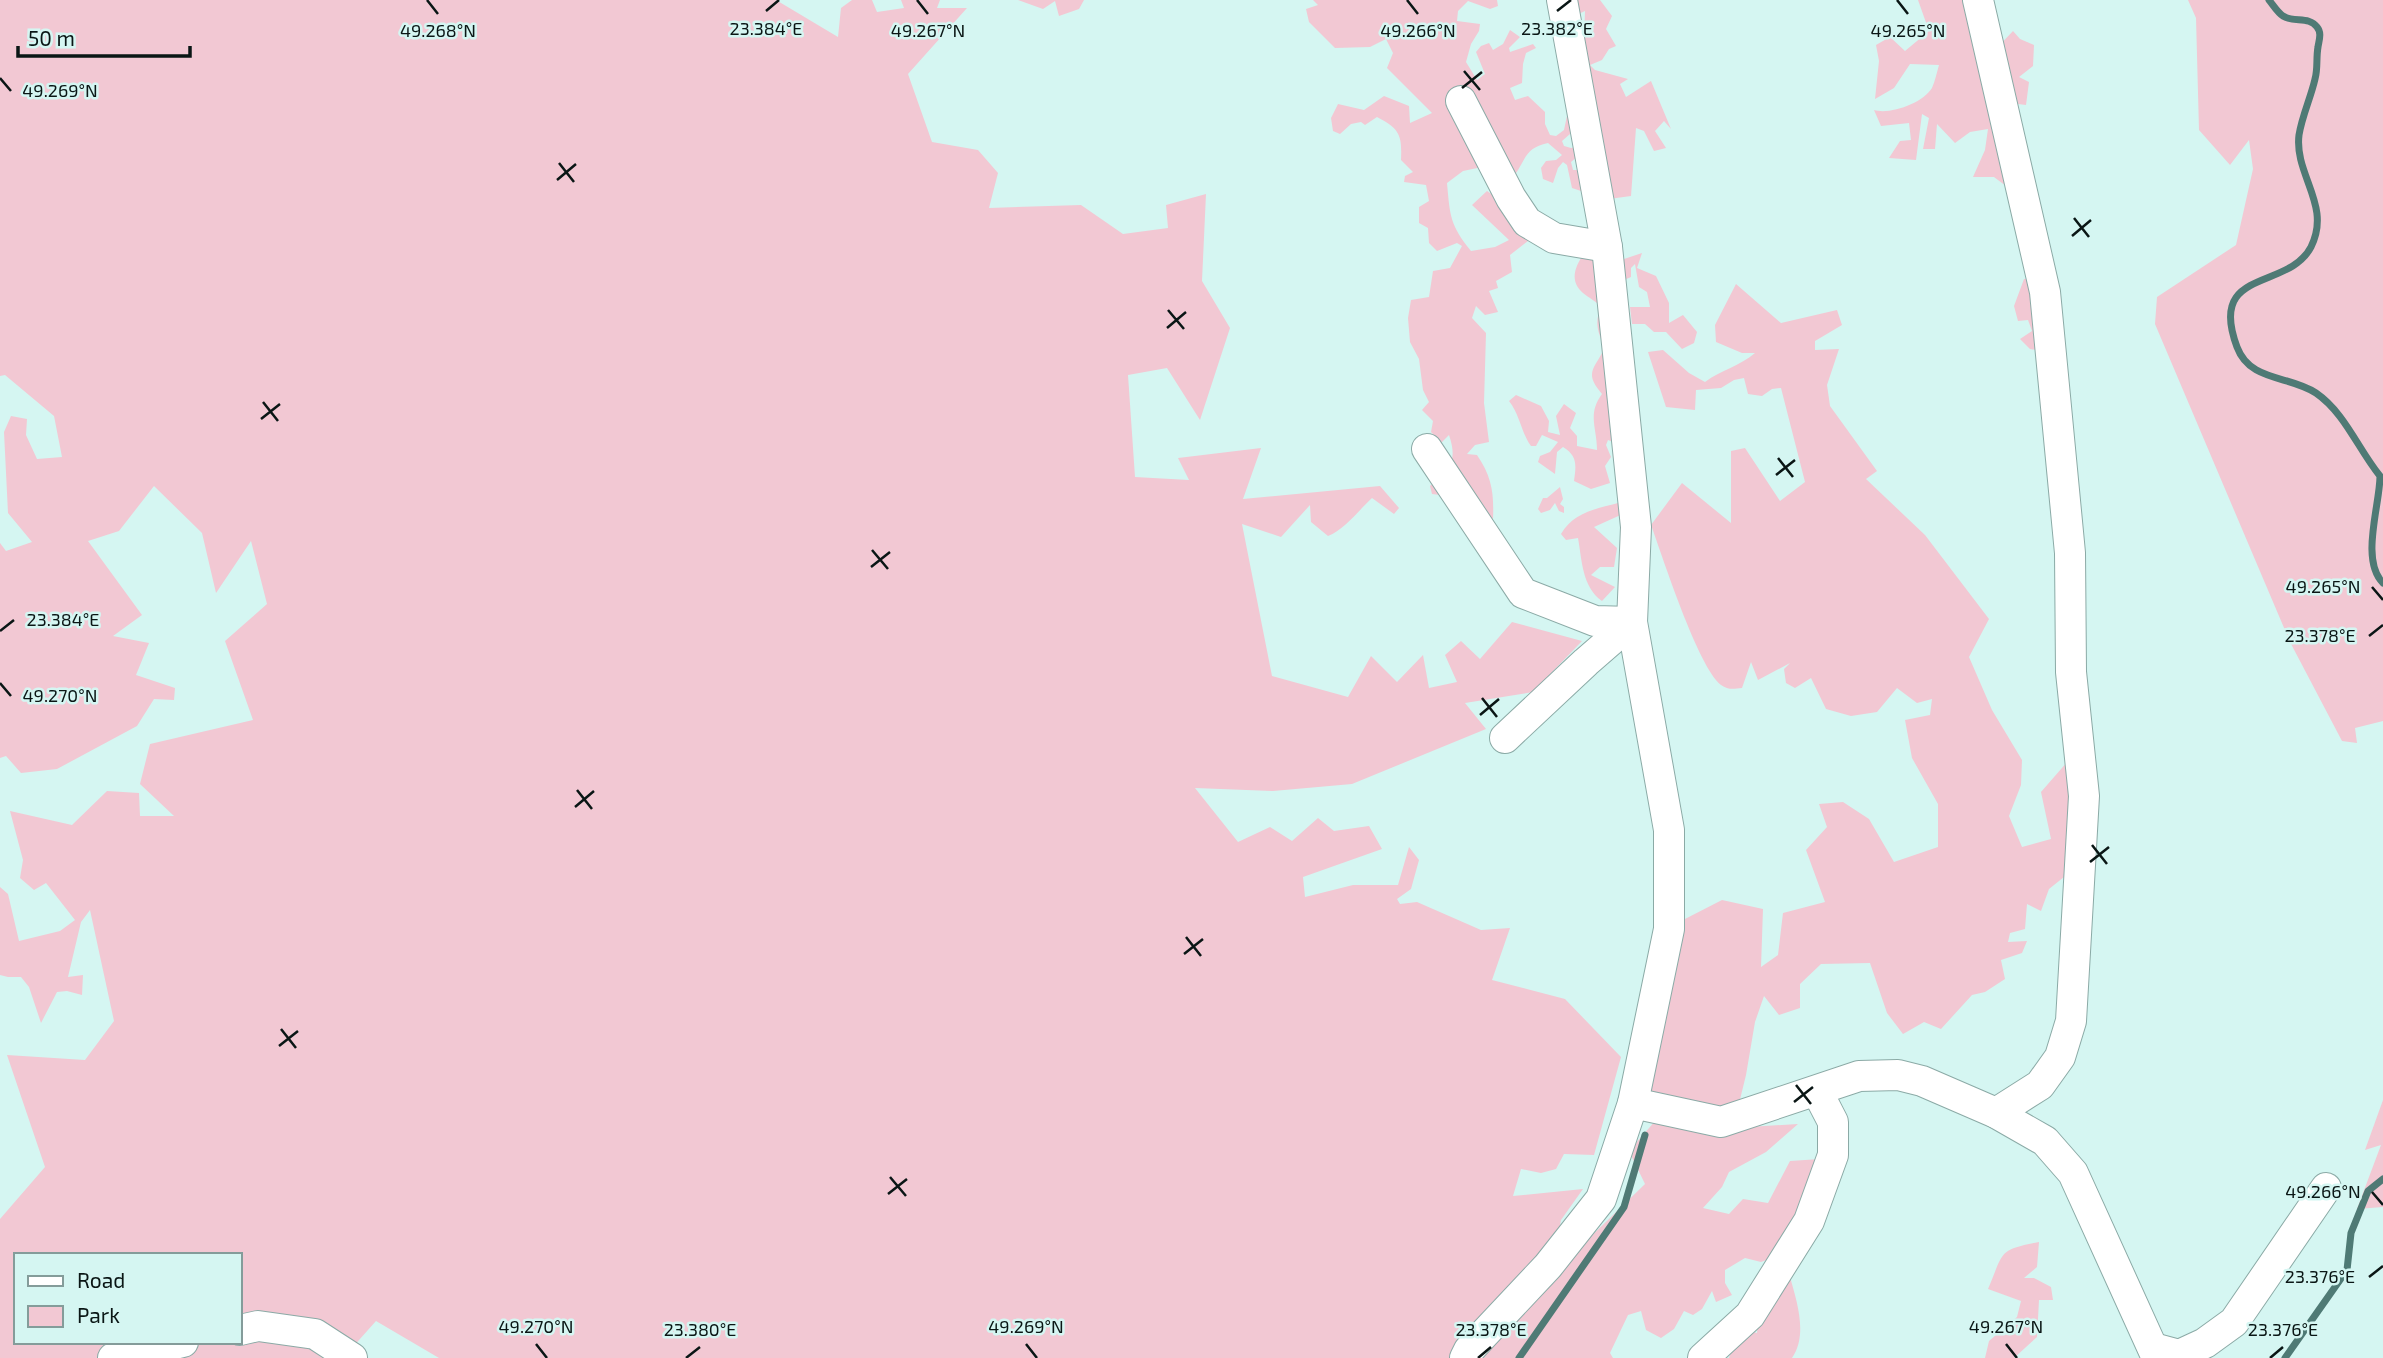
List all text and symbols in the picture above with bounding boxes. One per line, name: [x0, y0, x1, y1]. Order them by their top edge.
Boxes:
scale bar: [18, 14, 189, 58]
text: 23.384°E: [730, 17, 802, 39]
text: 23.382°E: [1521, 17, 1593, 39]
text: 49.268°N: [400, 19, 476, 41]
text: 49.267°N: [891, 19, 965, 41]
text: 49.266°N: [1380, 19, 1456, 41]
text: 49.265°N: [1871, 19, 1945, 41]
text: 50 m: [28, 25, 75, 50]
text: 49.269°N: [22, 79, 98, 101]
text: 49.265°N: [2286, 575, 2360, 597]
text: 23.384°E: [27, 608, 99, 630]
text: 23.378°E: [2284, 624, 2356, 646]
text: 49.270°N: [23, 684, 97, 706]
text: 49.266°N: [2285, 1180, 2361, 1202]
legend: [14, 1253, 242, 1344]
text: 23.376°E: [2285, 1265, 2355, 1287]
text: Road: [77, 1267, 125, 1292]
text: Park: [77, 1302, 120, 1327]
text: 49.270°N: [499, 1315, 573, 1337]
text: 49.269°N: [988, 1315, 1064, 1337]
text: 49.267°N: [1969, 1315, 2043, 1337]
text: 23.380°E: [664, 1318, 736, 1340]
text: 23.378°E: [1455, 1318, 1527, 1340]
text: 23.376°E: [2248, 1318, 2318, 1340]

